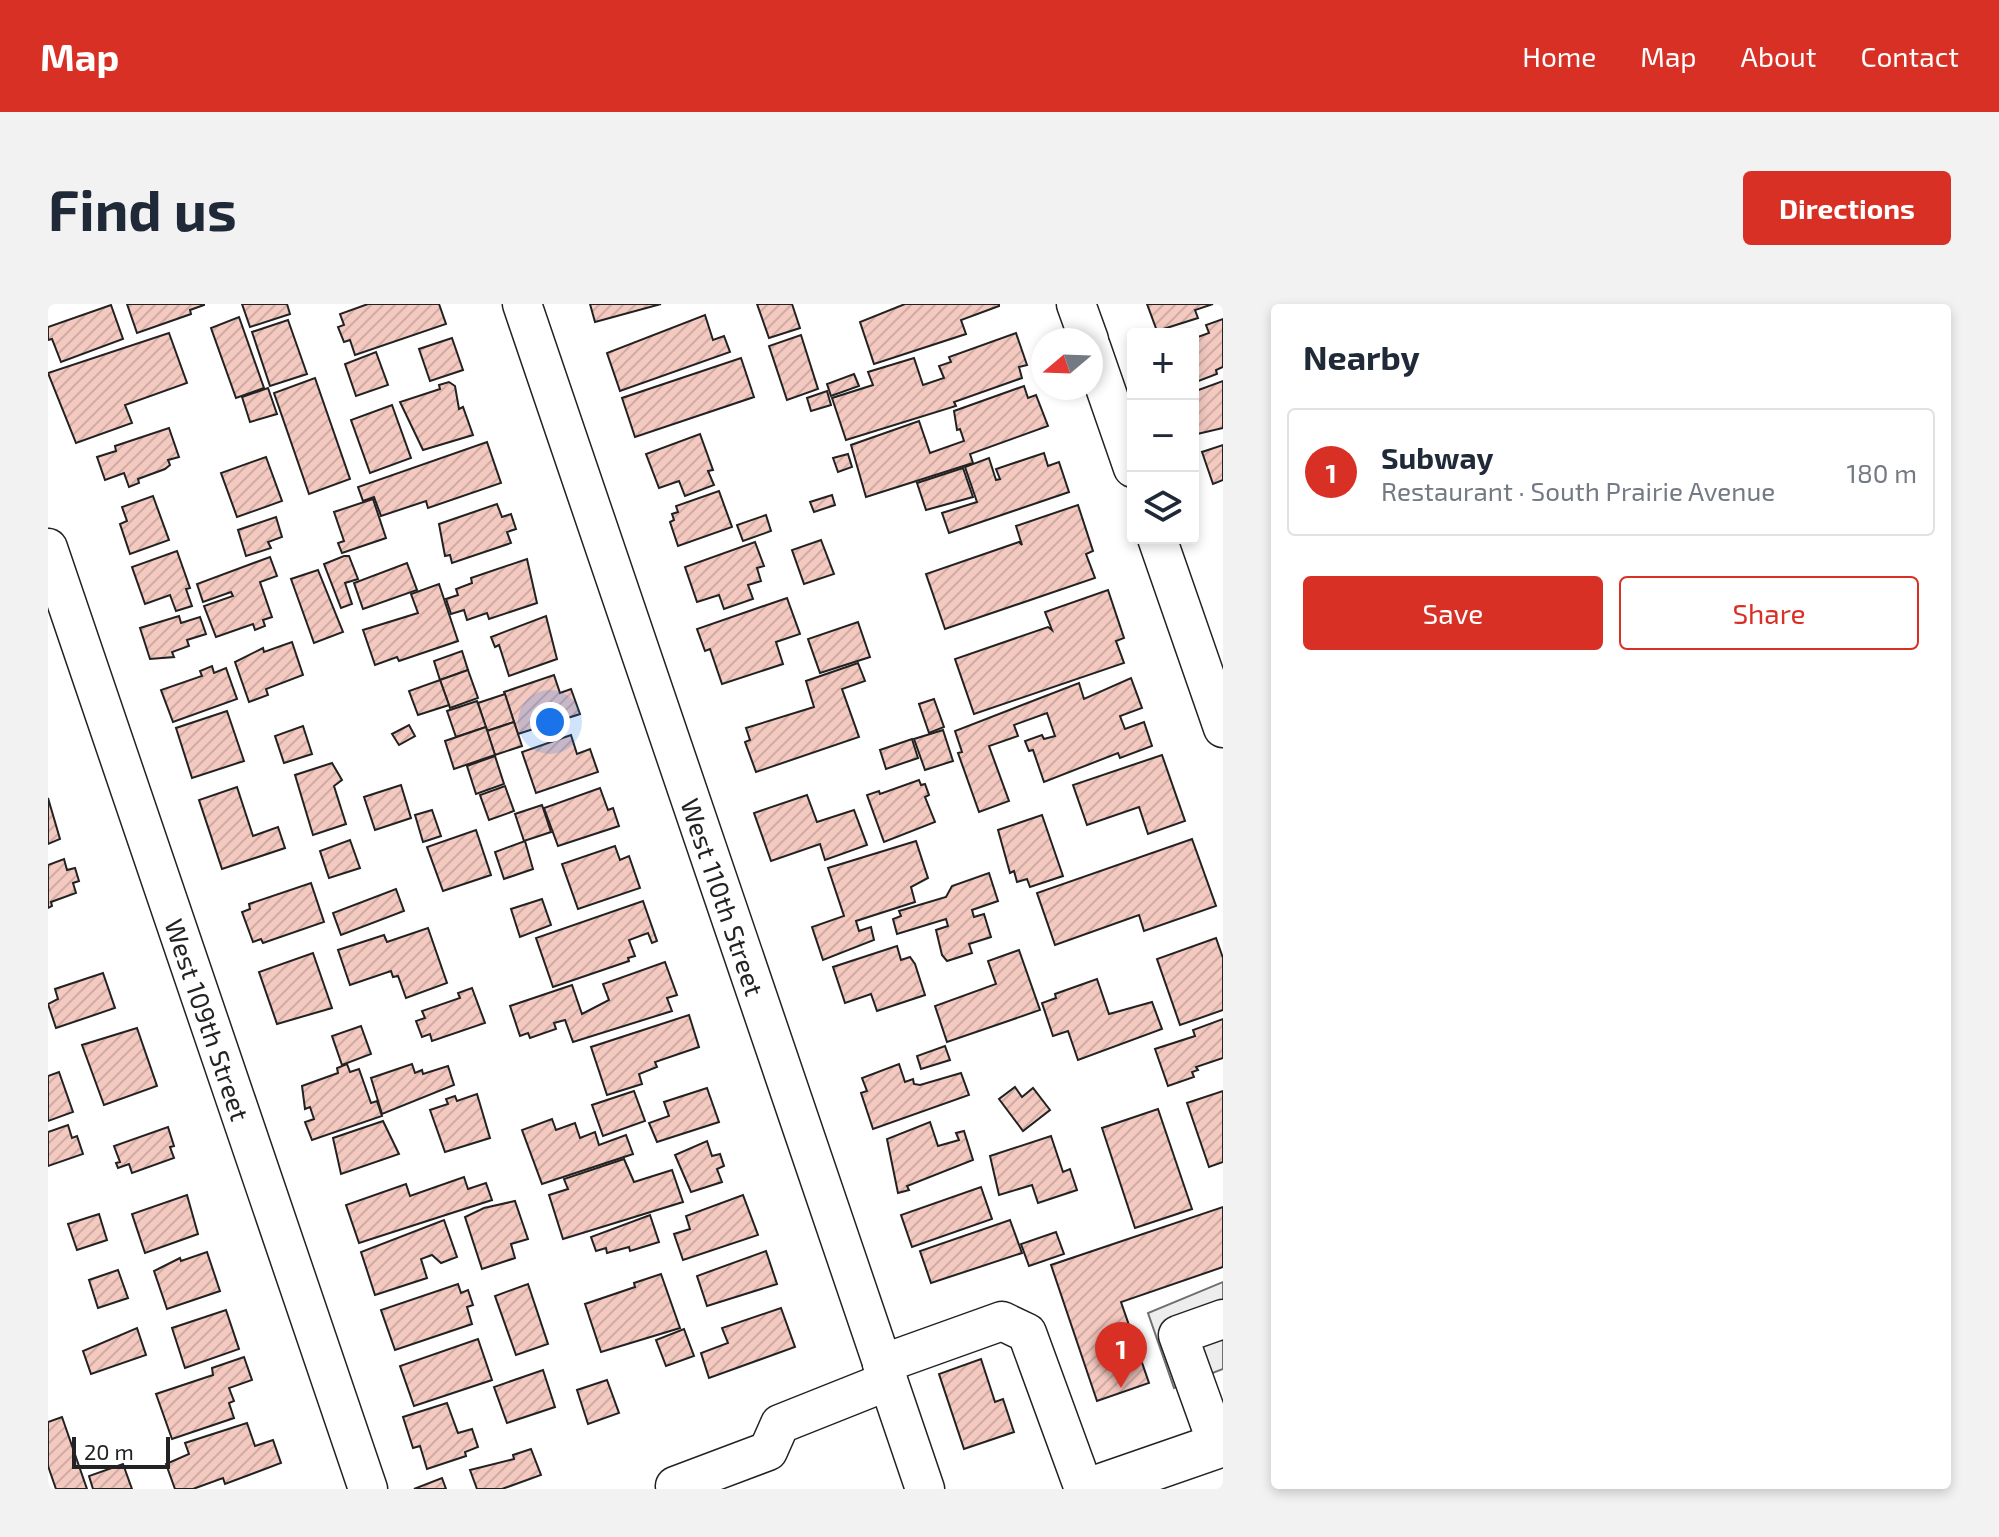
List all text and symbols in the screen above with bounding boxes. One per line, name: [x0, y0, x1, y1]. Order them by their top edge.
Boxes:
text: Map: [40, 33, 119, 79]
text: Home: [1522, 39, 1596, 73]
text: Map: [1640, 39, 1697, 73]
text: About: [1741, 39, 1816, 73]
text: Contact: [1860, 39, 1959, 73]
button: Directions: [1743, 171, 1951, 245]
text: Find us: [48, 175, 237, 242]
north arrow: [1031, 328, 1103, 400]
map controls: [1127, 328, 1199, 544]
button: +: [1127, 328, 1199, 400]
text: Nearby: [1303, 336, 1420, 377]
button: −: [1127, 400, 1199, 472]
text: Subway: [1381, 439, 1493, 475]
text: 1: [1325, 457, 1337, 488]
text: 180 m: [1847, 457, 1917, 488]
button: layers: [1127, 472, 1199, 544]
text: Restaurant · South Prairie Avenue: [1381, 475, 1775, 506]
button: Save: [1303, 576, 1603, 650]
button: Share: [1619, 576, 1919, 650]
your location: [530, 702, 570, 742]
street label: West 110th Street: [676, 794, 772, 1000]
street label: West 109th Street: [160, 915, 257, 1125]
pin: 1: [1095, 1322, 1147, 1388]
scale bar: [72, 1433, 170, 1469]
text: 20 m: [84, 1438, 134, 1464]

